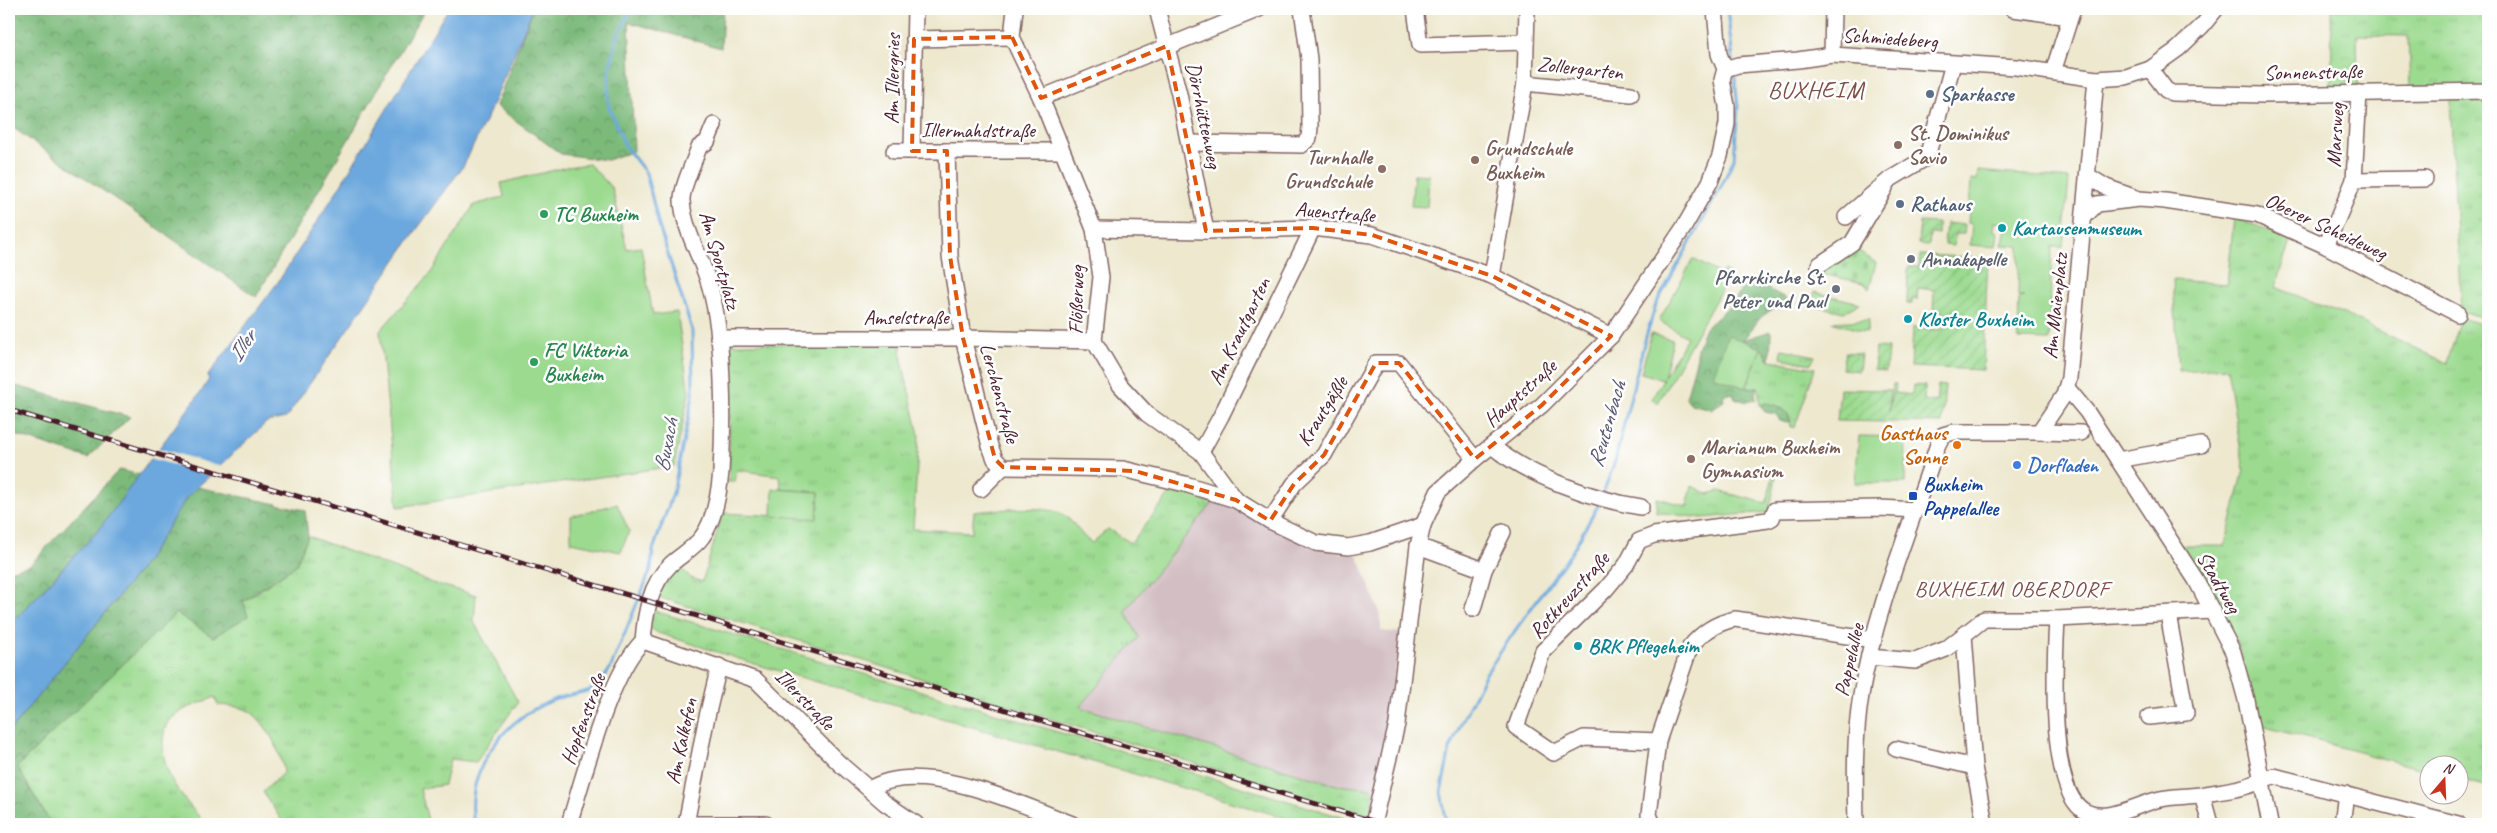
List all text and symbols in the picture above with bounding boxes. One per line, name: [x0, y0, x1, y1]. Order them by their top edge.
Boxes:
street label: Schmiedeberg: [1842, 22, 1940, 54]
street label: Am Illergries: [878, 32, 906, 124]
street label: Zollergarten: [1536, 51, 1625, 85]
street label: Sonnenstraße: [2264, 58, 2364, 86]
street label: Dörrhüttenweg: [1180, 60, 1228, 172]
district label: BUXHEIM: [1768, 75, 1866, 105]
place label: Sparkasse: [1940, 81, 2015, 107]
marker: Sparkasse: [1924, 88, 1936, 100]
street label: Marsweg: [2320, 101, 2350, 168]
street label: Illermahdstraße: [921, 117, 1037, 143]
place label: St. Dominikus Savio: [1908, 120, 2011, 170]
place label: Grundschule Buxheim: [1485, 135, 1574, 185]
marker: St. Dominikus Savio: [1892, 139, 1904, 151]
place label: Turnhalle Grundschule: [1285, 144, 1374, 194]
marker: Grundschule Buxheim: [1469, 154, 1481, 166]
marker: Turnhalle Grundschule: [1376, 163, 1388, 175]
street label: Oberer Scheideweg: [2261, 187, 2392, 266]
place label: Rathaus: [1910, 191, 1974, 217]
street label: Auenstraße: [1294, 196, 1378, 229]
marker: Rathaus: [1894, 198, 1906, 210]
place label: TC Buxheim: [554, 201, 639, 227]
marker: TC Buxheim: [538, 208, 550, 220]
street label: Am Sportplatz: [694, 208, 747, 314]
place label: Kartausenmuseum: [2012, 215, 2143, 241]
marker: Kartausenmuseum: [1996, 222, 2008, 234]
place label: Annakapelle: [1921, 246, 2008, 272]
street label: Am Maienplatz: [2037, 251, 2074, 360]
marker: Annakapelle: [1905, 253, 1917, 265]
street label: Flößerweg: [1062, 264, 1090, 335]
place label: Pfarrkirche St. Peter und Paul: [1714, 264, 1830, 314]
street label: Am Krautgarten: [1202, 273, 1276, 389]
marker: Pfarrkirche St. Peter und Paul: [1830, 283, 1842, 295]
street label: Amselstraße: [863, 304, 951, 330]
place label: Kloster Buxheim: [1918, 306, 2035, 332]
marker: Kloster Buxheim: [1902, 313, 1914, 325]
water label: Iller: [222, 322, 265, 367]
place label: FC Viktoria Buxheim: [544, 337, 629, 387]
street label: Lerchenstraße: [974, 340, 1026, 448]
street label: Hauptstraße: [1478, 352, 1563, 432]
marker: FC Viktoria Buxheim: [528, 356, 540, 368]
street label: Krautgäßle: [1291, 370, 1355, 451]
water label: Reutenbach: [1581, 376, 1633, 470]
water label: Buxach: [647, 414, 685, 474]
place label: Gasthaus Sonne: [1880, 420, 1950, 470]
place label: Marianum Buxheim Gymnasium: [1701, 434, 1840, 484]
marker: Gasthaus Sonne: [1951, 439, 1963, 451]
place label: Dorfladen: [2027, 452, 2099, 478]
marker: Marianum Buxheim Gymnasium: [1685, 453, 1697, 465]
marker: Dorfladen: [2011, 459, 2023, 471]
place label: Buxheim Pappelallee: [1923, 471, 2000, 521]
marker: Buxheim Pappelallee: [1907, 490, 1919, 502]
street label: Rotkreuzstraße: [1523, 545, 1616, 644]
street label: Stadtweg: [2191, 546, 2248, 619]
district label: BUXHEIM OBERDORF: [1914, 575, 2114, 603]
street label: Pappelallee: [1828, 620, 1870, 699]
place label: BRK Pflegeheim: [1588, 633, 1700, 659]
marker: BRK Pflegeheim: [1572, 640, 1584, 652]
street label: Illerstraße: [769, 663, 842, 737]
street label: Hopfenstraße: [555, 668, 612, 768]
street label: Am Kalkofen: [659, 695, 703, 786]
north arrow: [2420, 756, 2470, 806]
text: N: [2441, 759, 2457, 778]

